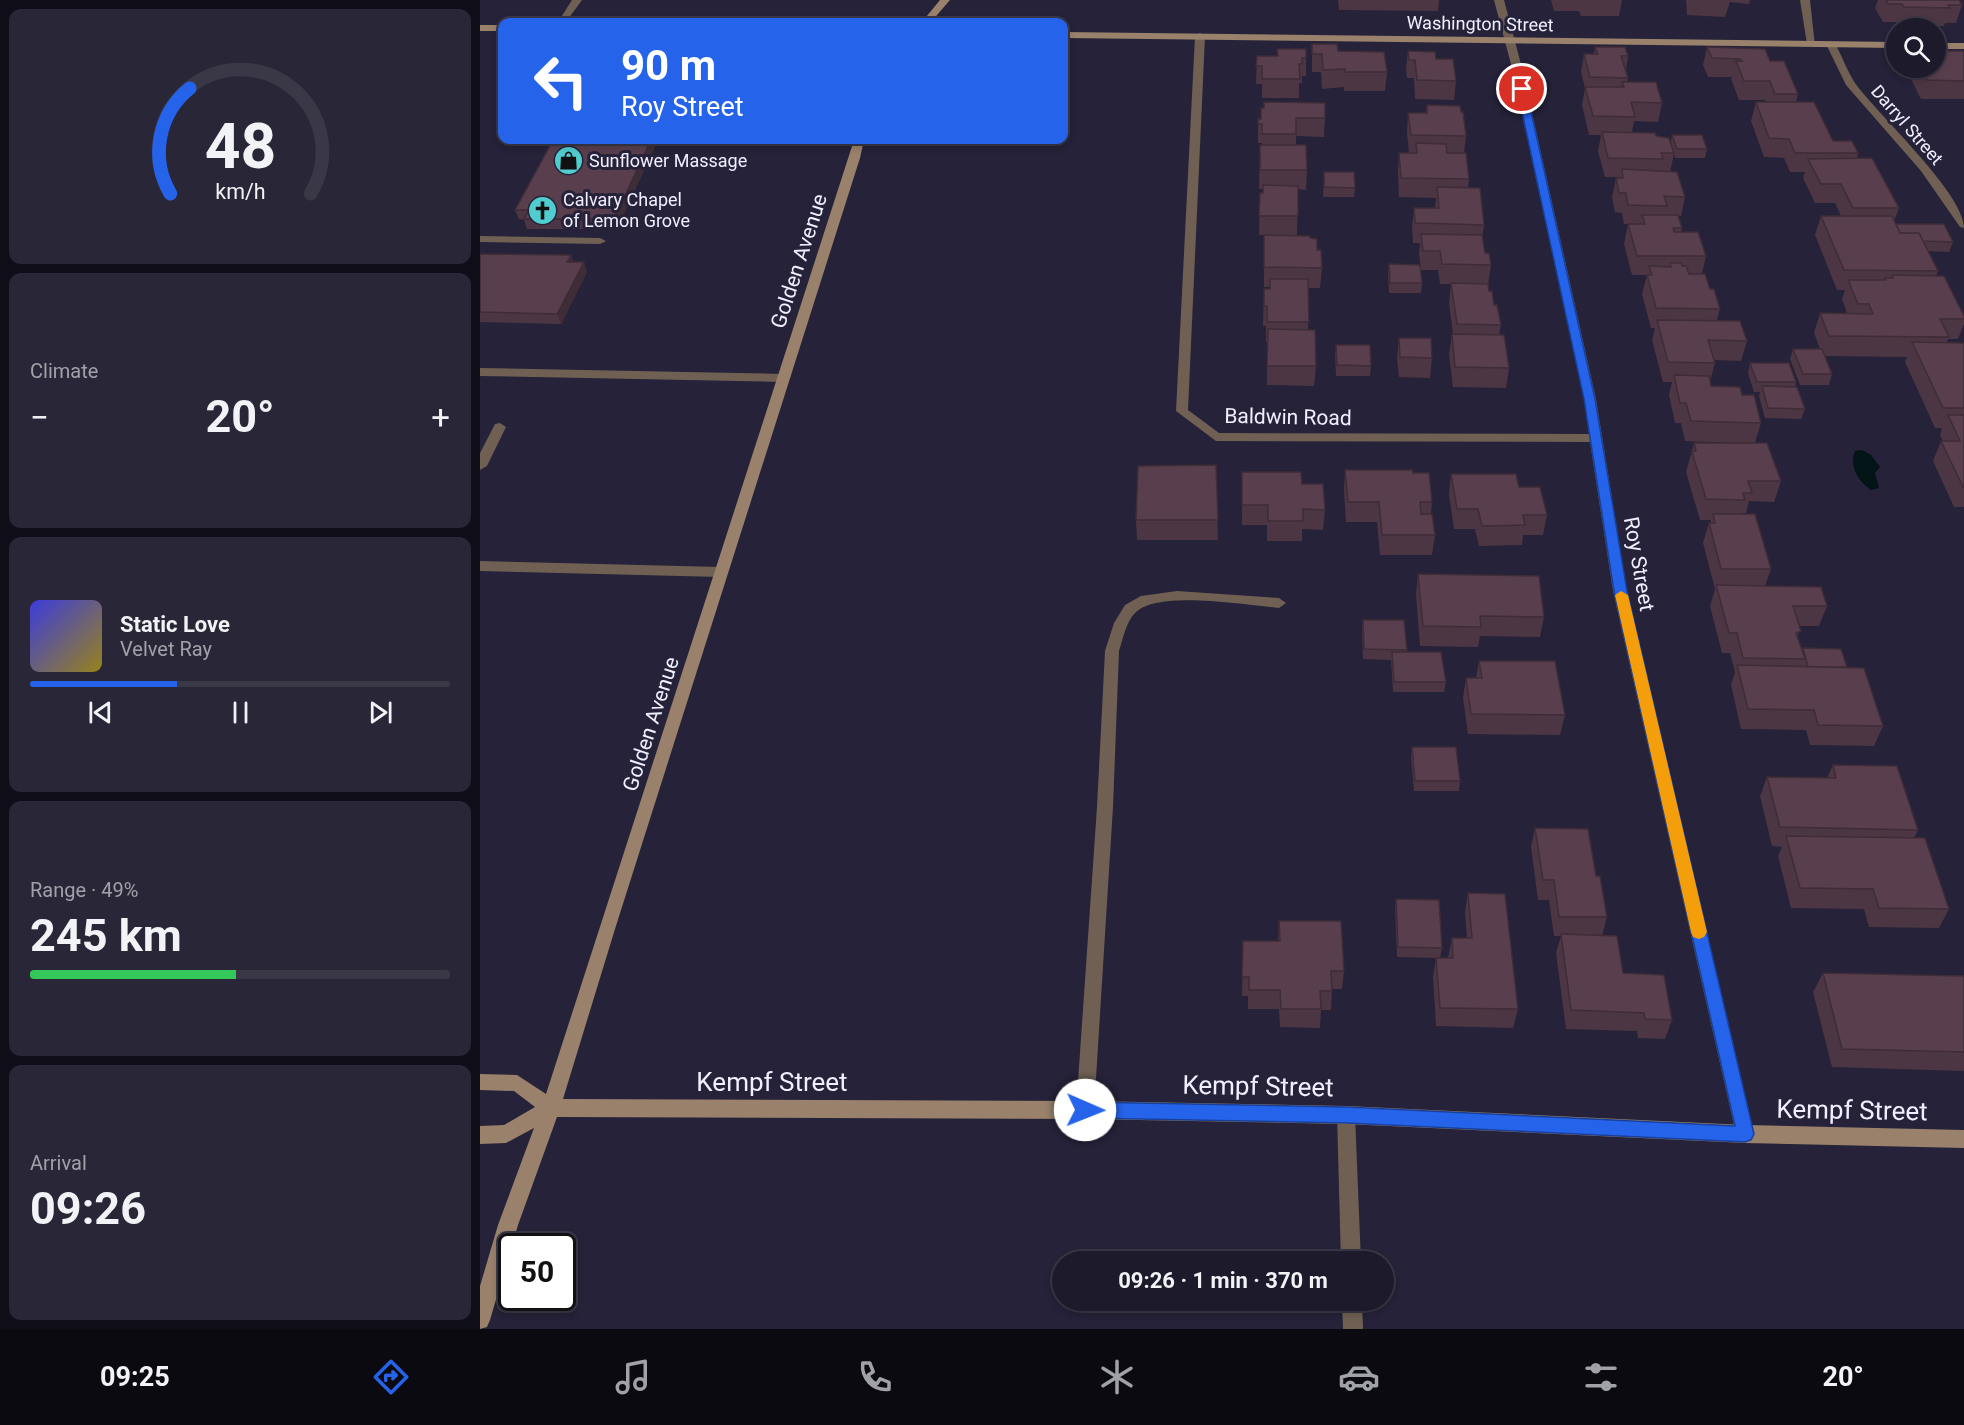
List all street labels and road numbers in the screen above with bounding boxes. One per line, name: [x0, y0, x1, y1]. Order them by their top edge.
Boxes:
street label: Washington Street: [1406, 12, 1554, 35]
street label: Darryl Street: [1867, 80, 1948, 169]
street label: Golden Avenue: [766, 191, 832, 331]
street label: Baldwin Road: [1224, 404, 1352, 430]
street label: Roy Street: [1619, 515, 1659, 613]
street label: Golden Avenue: [618, 654, 684, 794]
street label: Kempf Street: [696, 1067, 848, 1097]
street label: Kempf Street: [1182, 1070, 1334, 1102]
street label: Kempf Street: [1776, 1094, 1928, 1126]

